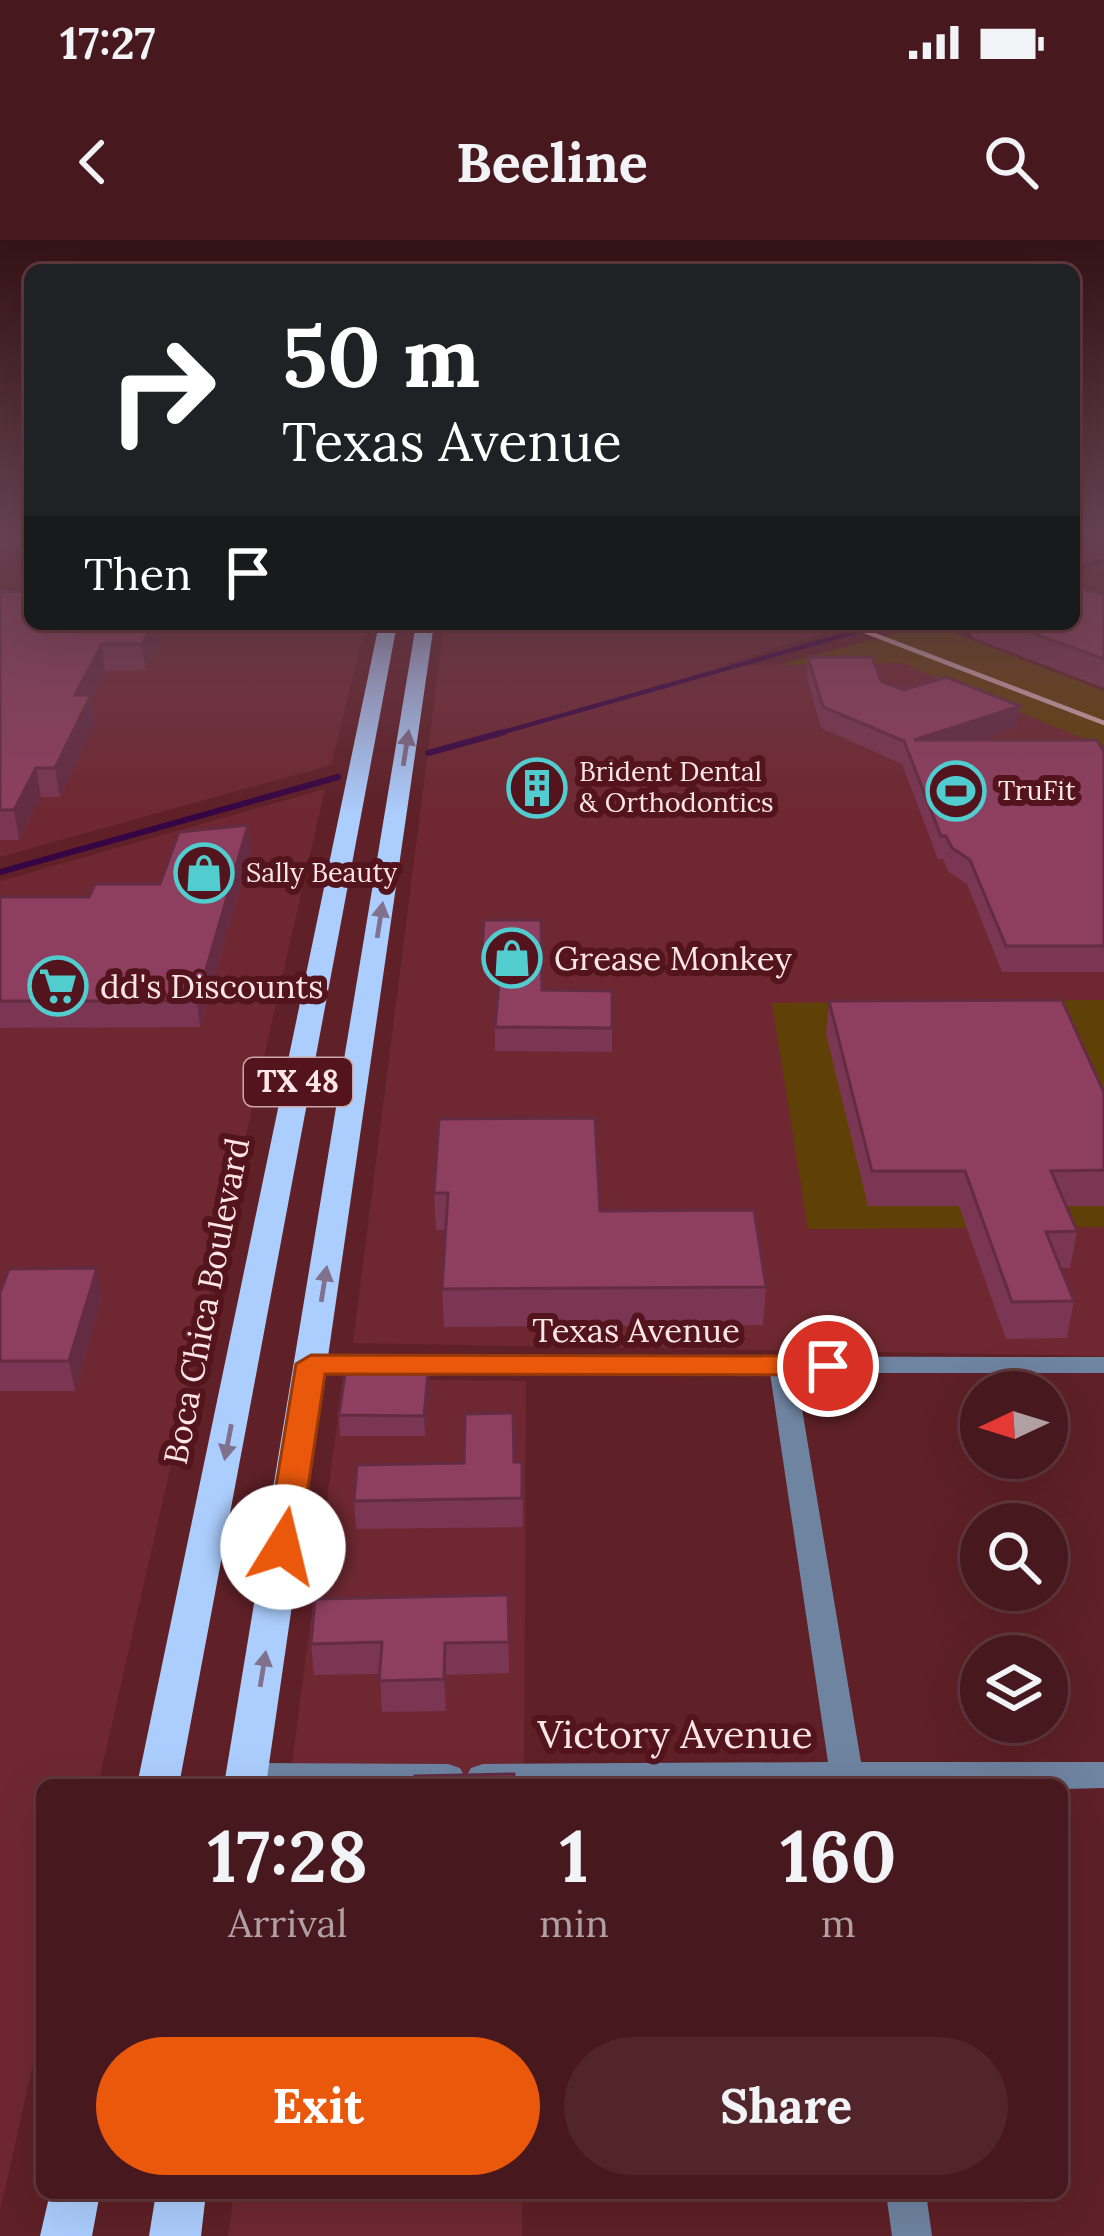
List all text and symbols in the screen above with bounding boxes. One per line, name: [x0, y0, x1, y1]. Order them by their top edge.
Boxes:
text: 17:27: [60, 14, 156, 71]
text: Beeline: [456, 128, 648, 197]
icon: back: [60, 129, 126, 195]
icon: search: [978, 129, 1044, 195]
text: 50 m: [282, 302, 480, 410]
icon: right: [84, 312, 240, 468]
text: Texas Avenue: [282, 407, 622, 476]
icon: arrive: [215, 540, 281, 606]
text: Then: [84, 545, 191, 602]
one-way arrow: [397, 729, 416, 766]
place label: Brident Dental & Orthodontics: [579, 754, 774, 819]
building icon: Brident Dental & Orthodontics: [506, 757, 568, 819]
sports icon: TruFit: [925, 760, 987, 822]
place label: TruFit: [998, 773, 1076, 807]
shop icon: Sally Beauty: [173, 842, 235, 904]
place label: Sally Beauty: [246, 855, 398, 889]
one-way arrow: [371, 901, 390, 938]
shop icon: Grease Monkey: [481, 927, 543, 989]
place label: Grease Monkey: [554, 937, 792, 979]
supermarket icon: dd's Discounts: [27, 955, 89, 1017]
place label: dd's Discounts: [100, 965, 324, 1007]
road number: TX 48: [244, 1058, 352, 1106]
street label: Boca Chica Boulevard: [154, 1134, 258, 1468]
one-way arrow: [314, 1265, 333, 1302]
street label: Texas Avenue: [532, 1309, 740, 1351]
pin: [777, 1315, 879, 1417]
icon: arrive: [795, 1333, 861, 1399]
north arrow: [960, 1371, 1068, 1479]
map controls: [960, 1371, 1068, 1743]
one-way arrow: [218, 1424, 237, 1461]
position arrow: [220, 1484, 346, 1610]
button: search: [960, 1503, 1068, 1611]
button: layers: [960, 1635, 1068, 1743]
one-way arrow: [255, 1650, 273, 1688]
street label: Victory Avenue: [536, 1709, 813, 1759]
text: 17:28: [207, 1810, 368, 1902]
text: 1: [559, 1810, 589, 1902]
text: 160: [780, 1810, 897, 1902]
text: Arrival: [228, 1898, 347, 1948]
text: min: [539, 1898, 609, 1948]
text: m: [821, 1898, 856, 1948]
button: Exit: [96, 2037, 540, 2175]
button: Share: [564, 2037, 1008, 2175]

